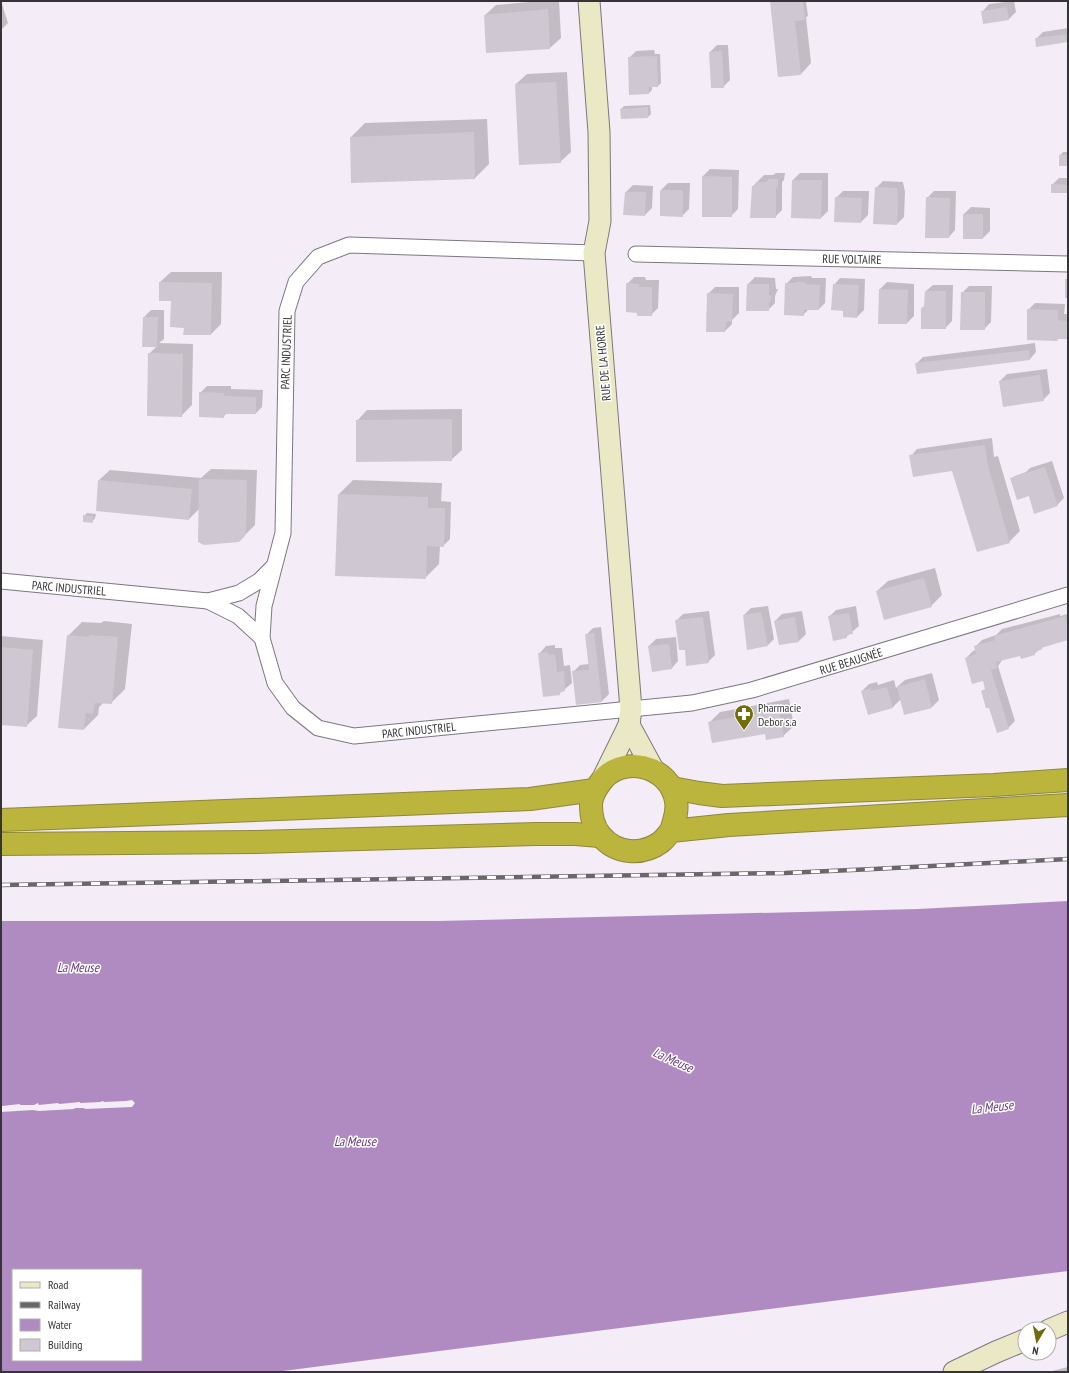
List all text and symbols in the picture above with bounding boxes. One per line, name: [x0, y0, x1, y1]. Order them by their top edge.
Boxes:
street label: RUE VOLTAIRE: [822, 251, 882, 267]
street label: PARC INDUSTRIEL: [277, 314, 295, 390]
street label: RUE DE LA HORRE: [592, 324, 614, 402]
street label: PARC INDUSTRIEL: [31, 577, 107, 599]
street label: RUE BEAUGNÉE: [818, 644, 884, 678]
place label: Pharmacie Debor s.a: [758, 700, 801, 729]
pharmacy icon: Pharmacie Debor s.a: [733, 703, 755, 731]
street label: PARC INDUSTRIEL: [381, 719, 457, 741]
water label: La Meuse: [57, 959, 101, 976]
water label: La Meuse: [650, 1044, 697, 1077]
water label: La Meuse: [970, 1096, 1016, 1118]
water label: La Meuse: [334, 1133, 378, 1150]
legend: [12, 1269, 142, 1361]
text: Road: [48, 1277, 68, 1292]
text: Railway: [48, 1297, 81, 1312]
text: Water: [48, 1317, 73, 1332]
north arrow: [1017, 1321, 1057, 1361]
text: Building: [48, 1337, 83, 1352]
text: N: [1031, 1343, 1039, 1358]

